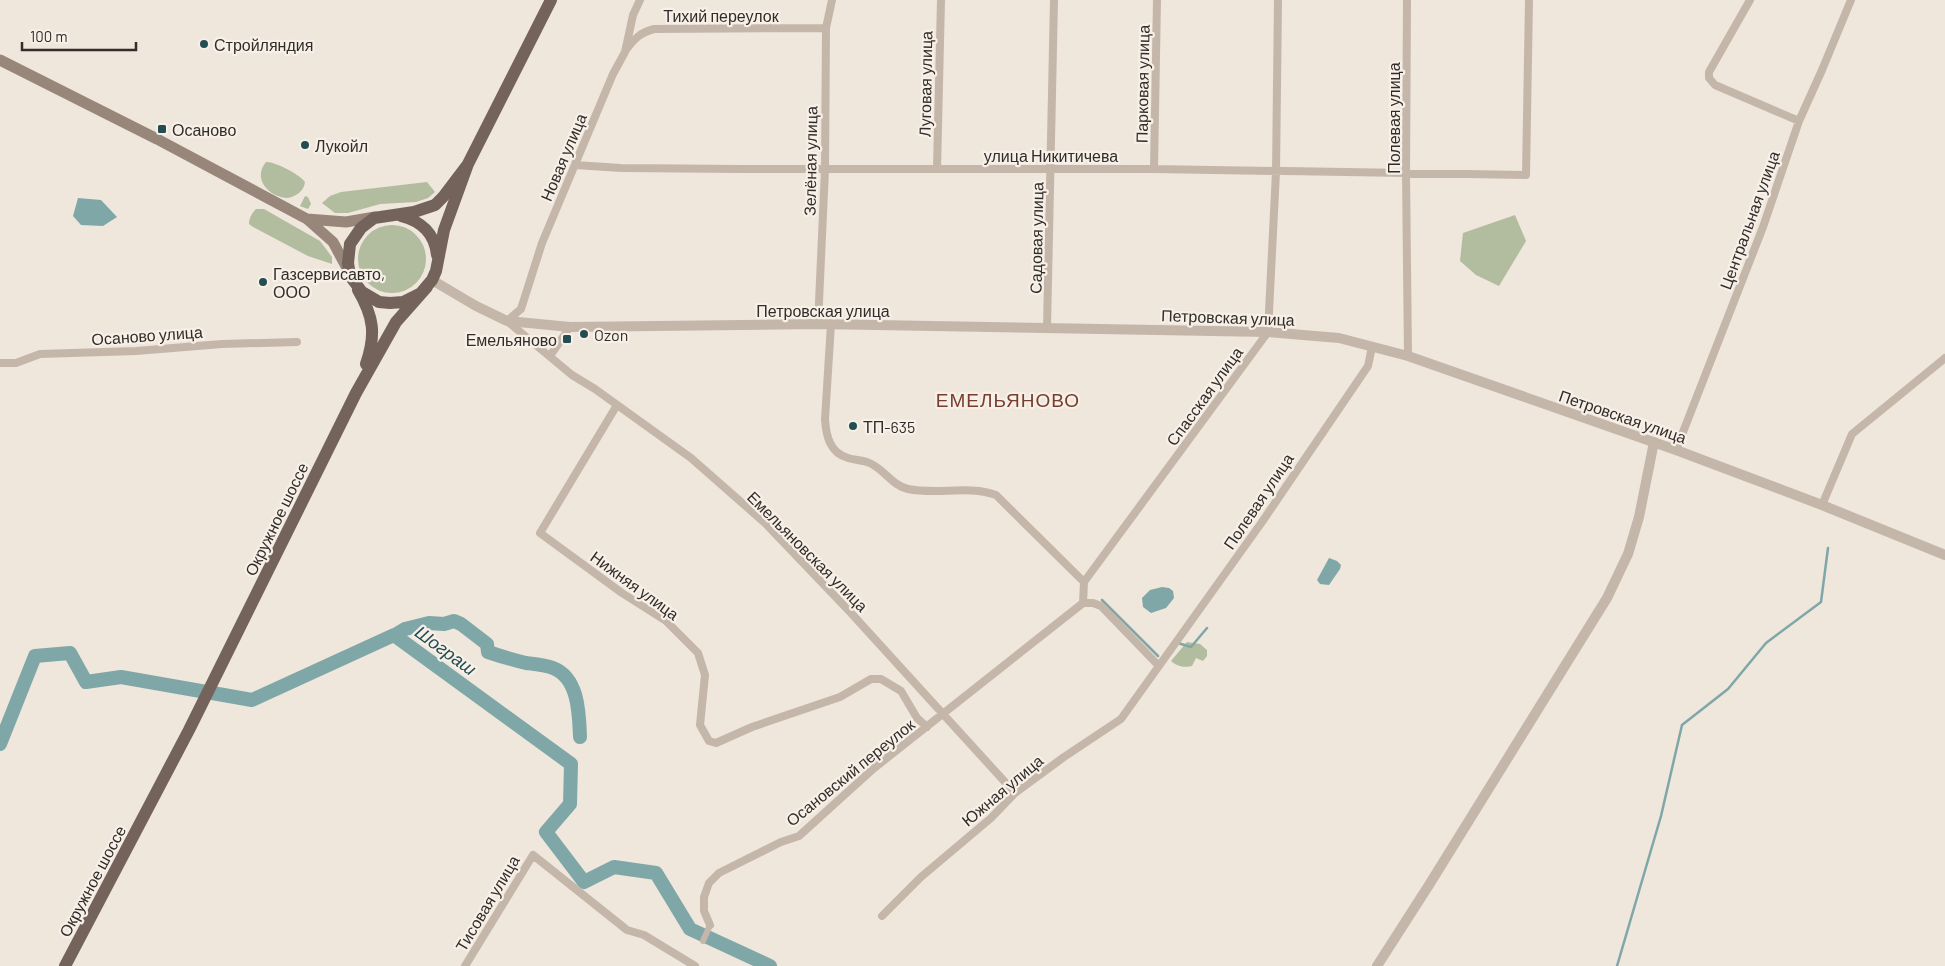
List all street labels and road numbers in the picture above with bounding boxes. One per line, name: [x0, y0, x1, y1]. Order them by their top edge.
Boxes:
street label: Тихий переулок: [663, 6, 780, 25]
street label: Парковая улица: [1131, 25, 1153, 143]
street label: Луговая улица: [915, 31, 935, 137]
street label: Полевая улица: [1384, 62, 1403, 174]
street label: Зелёная улица: [800, 106, 820, 216]
street label: Новая улица: [536, 110, 590, 204]
street label: улица Никитичева: [984, 146, 1118, 165]
street label: Центральная улица: [1715, 148, 1783, 292]
street label: Садовая улица: [1026, 182, 1046, 294]
street label: Петровская улица: [756, 301, 890, 320]
street label: Петровская улица: [1161, 305, 1295, 329]
street label: Осаново улица: [91, 322, 203, 348]
street label: Спасская улица: [1162, 343, 1246, 449]
street label: Петровская улица: [1557, 385, 1689, 447]
street label: Полевая улица: [1219, 449, 1297, 552]
street label: Окружное шоссе: [240, 459, 312, 579]
street label: Емельяновская улица: [744, 487, 872, 615]
street label: Нижняя улица: [587, 547, 683, 623]
street label: Осановский переулок: [782, 714, 919, 830]
street label: Южная улица: [957, 750, 1047, 830]
street label: Окружное шоссе: [55, 822, 129, 940]
street label: Тисовая улица: [451, 852, 523, 954]

